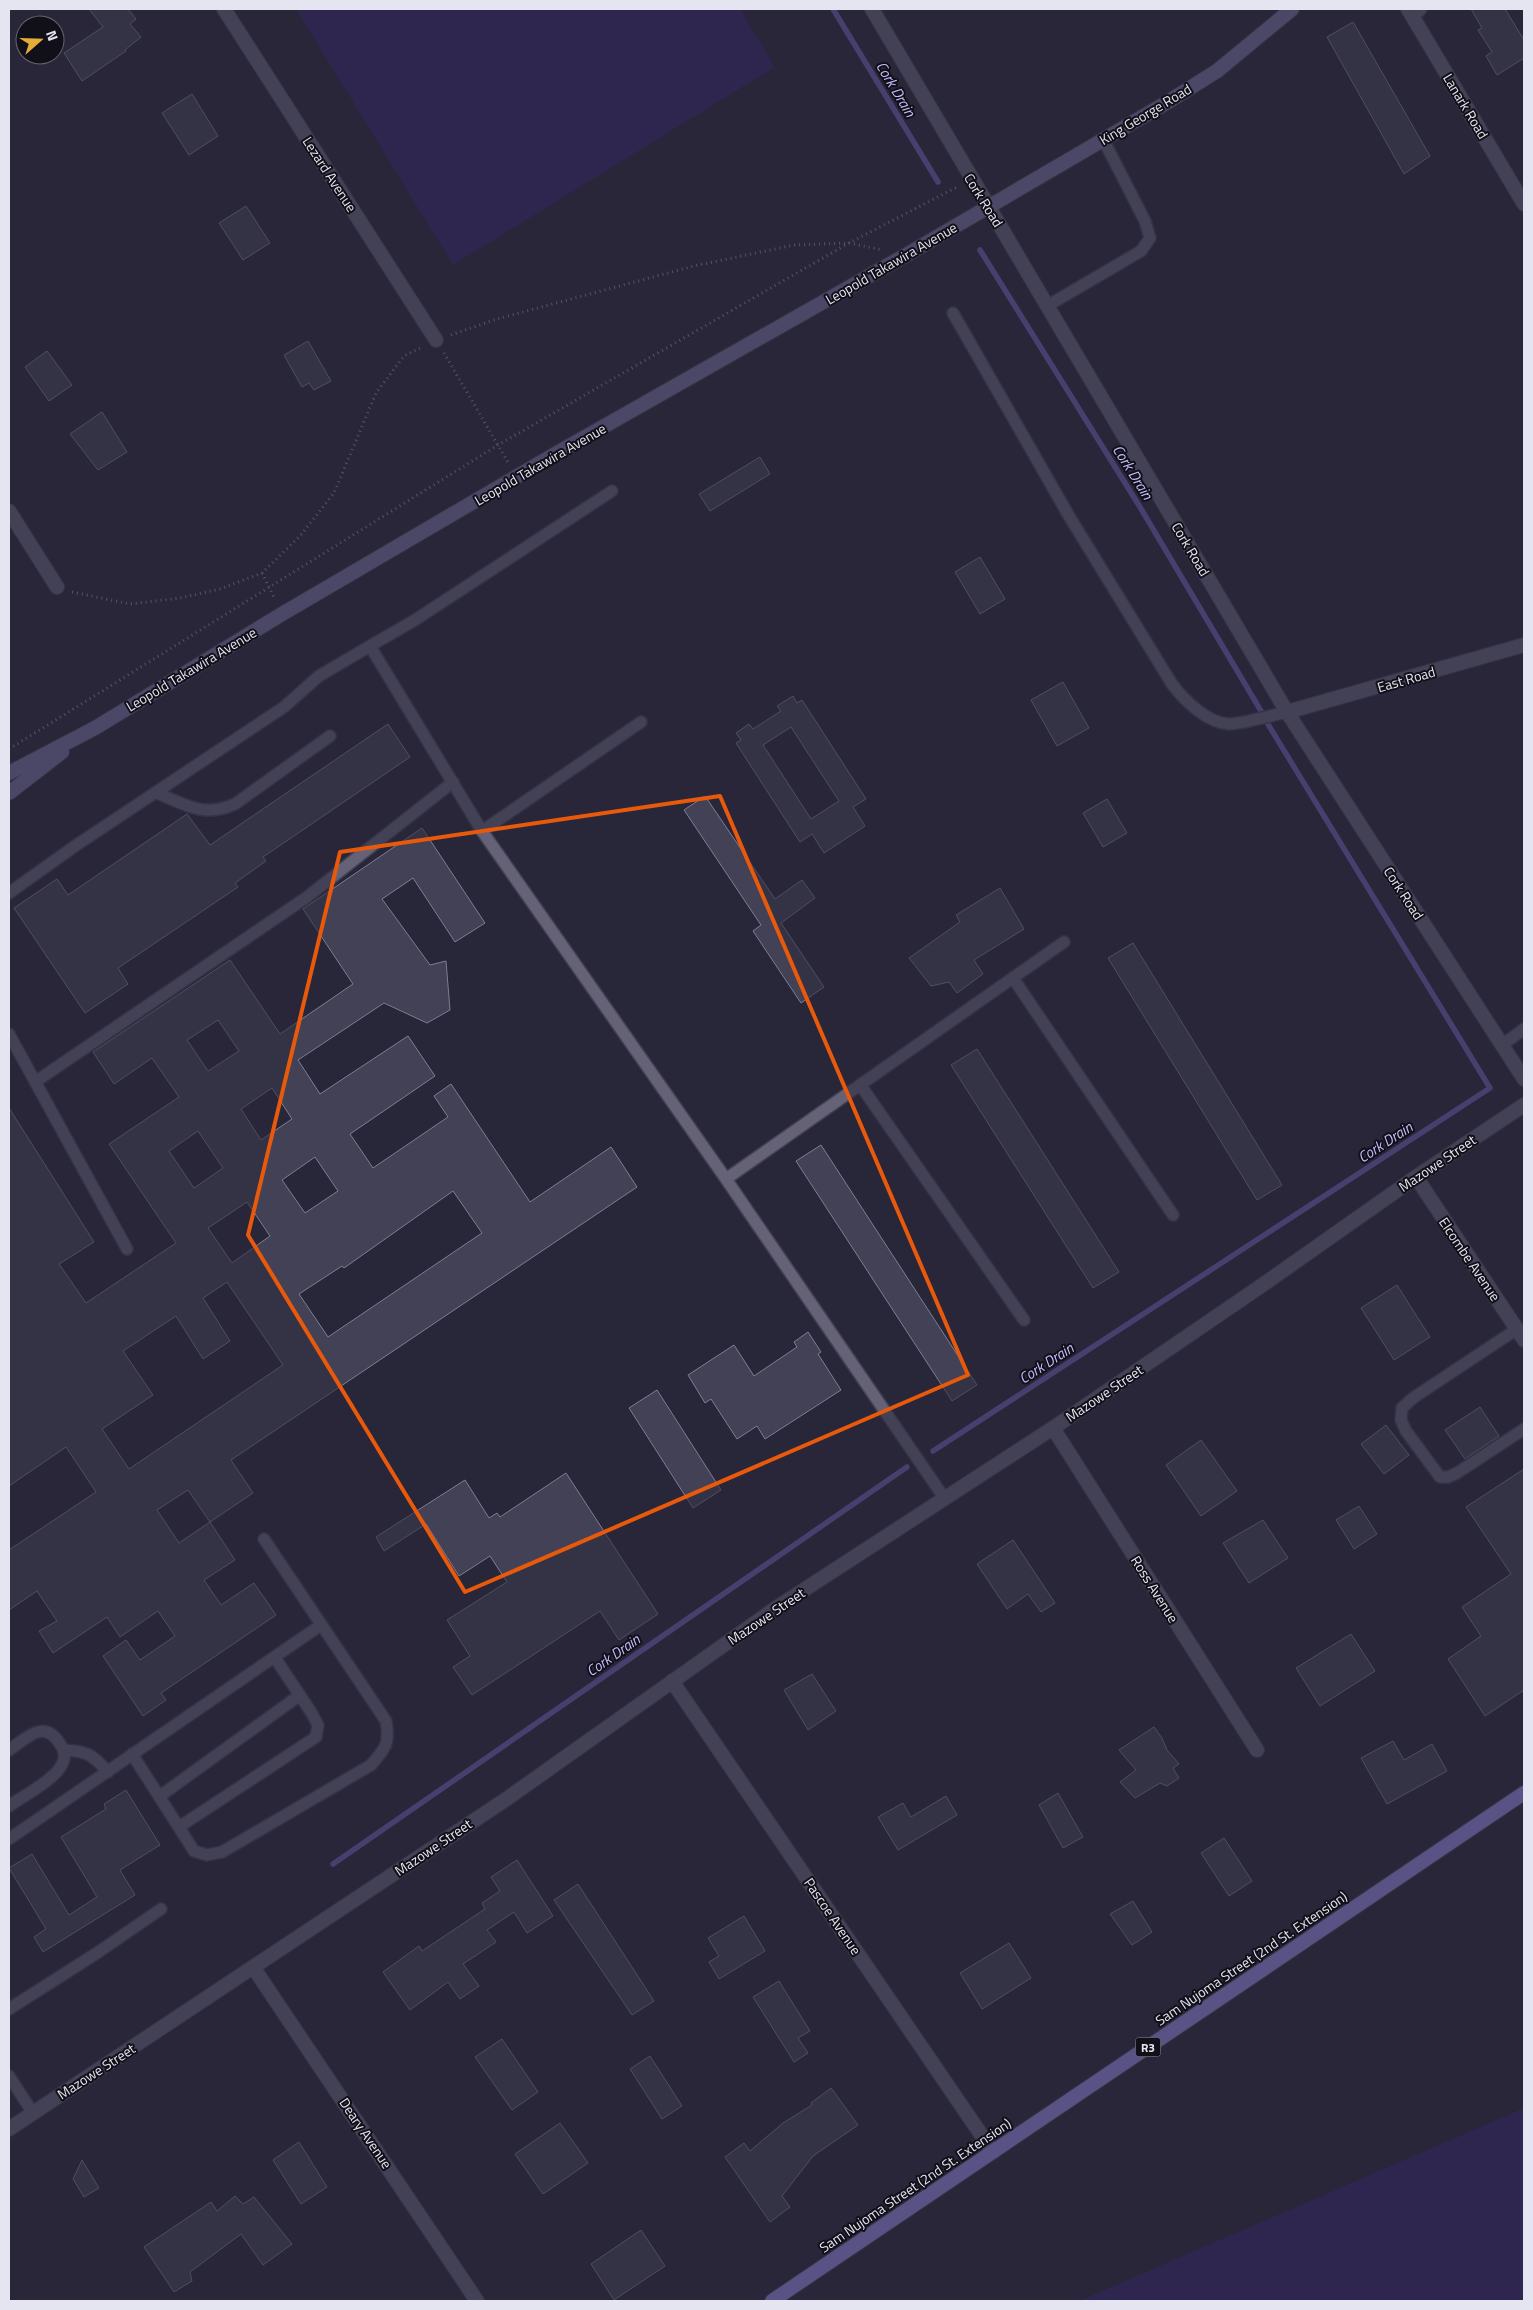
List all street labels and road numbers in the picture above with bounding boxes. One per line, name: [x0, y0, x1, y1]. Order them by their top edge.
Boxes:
street label: Lanark Road: [1438, 69, 1494, 143]
street label: King George Road: [1095, 78, 1195, 150]
street label: Lezard Avenue: [298, 132, 362, 216]
street label: Cork Road: [959, 169, 1009, 231]
street label: Leopold Takawira Avenue: [821, 217, 961, 309]
street label: Leopold Takawira Avenue: [470, 418, 610, 510]
street label: Cork Road: [1167, 518, 1215, 580]
street label: Leopold Takawira Avenue: [122, 622, 260, 716]
street label: East Road: [1374, 661, 1438, 697]
street label: Cork Road: [1379, 862, 1429, 924]
street label: Mazowe Street: [1394, 1129, 1480, 1197]
street label: Elcombe Avenue: [1434, 1213, 1506, 1305]
street label: Mazowe Street: [1061, 1359, 1147, 1427]
street label: Ross Avenue: [1126, 1551, 1184, 1627]
street label: Mazowe Street: [723, 1582, 809, 1650]
street label: Mazowe Street: [390, 1813, 476, 1881]
street label: Pascoe Avenue: [799, 1873, 867, 1959]
street label: Sam Nujoma Street (2nd St. Extension): [1151, 1886, 1351, 2030]
street label: Mazowe Street: [53, 2038, 139, 2104]
road number: R3: [1136, 2038, 1160, 2056]
street label: Deary Avenue: [334, 2093, 398, 2173]
street label: Sam Nujoma Street (2nd St. Extension): [815, 2113, 1015, 2257]

